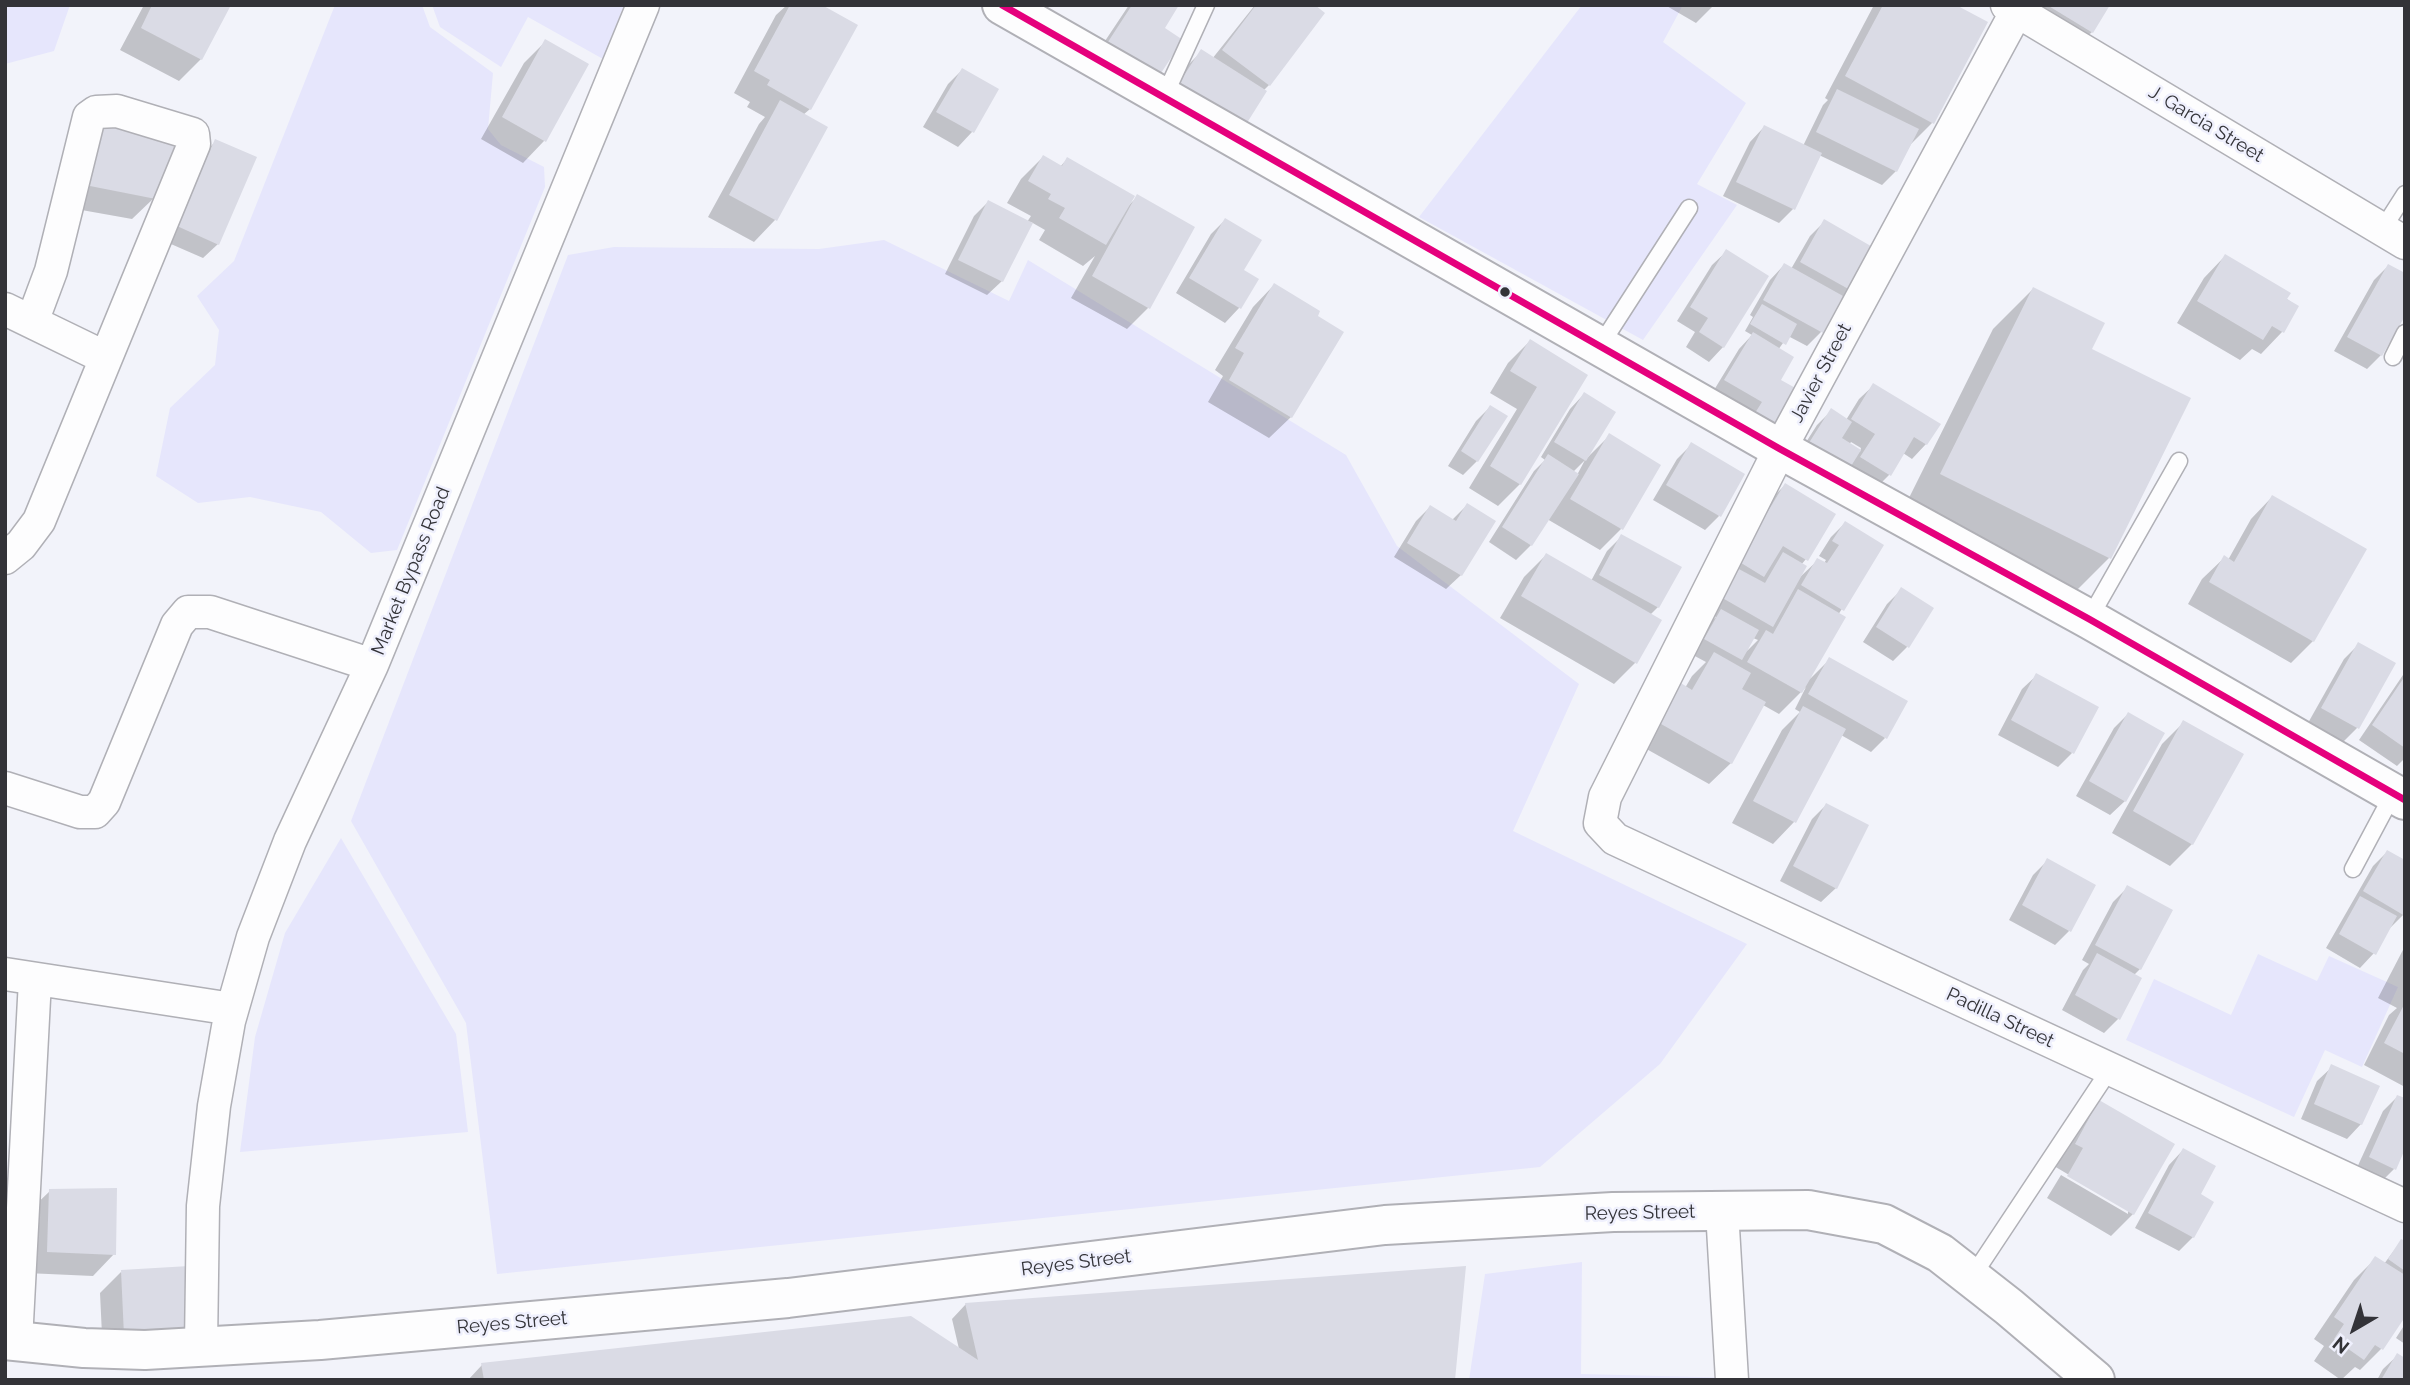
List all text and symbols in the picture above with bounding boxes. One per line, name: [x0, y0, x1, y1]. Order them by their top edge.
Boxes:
street label: J. Garcia Street: [2144, 81, 2268, 167]
unlabelled marker: [1498, 285, 1512, 299]
street label: Javier Street: [1785, 320, 1857, 426]
street label: Market Bypass Road: [367, 484, 455, 658]
street label: Padilla Street: [1943, 983, 2057, 1053]
street label: Reyes Street: [1584, 1201, 1696, 1225]
street label: Reyes Street: [1020, 1245, 1132, 1281]
north arrow: [2319, 1294, 2389, 1364]
street label: Reyes Street: [456, 1307, 568, 1339]
text: N: [2328, 1332, 2353, 1358]

